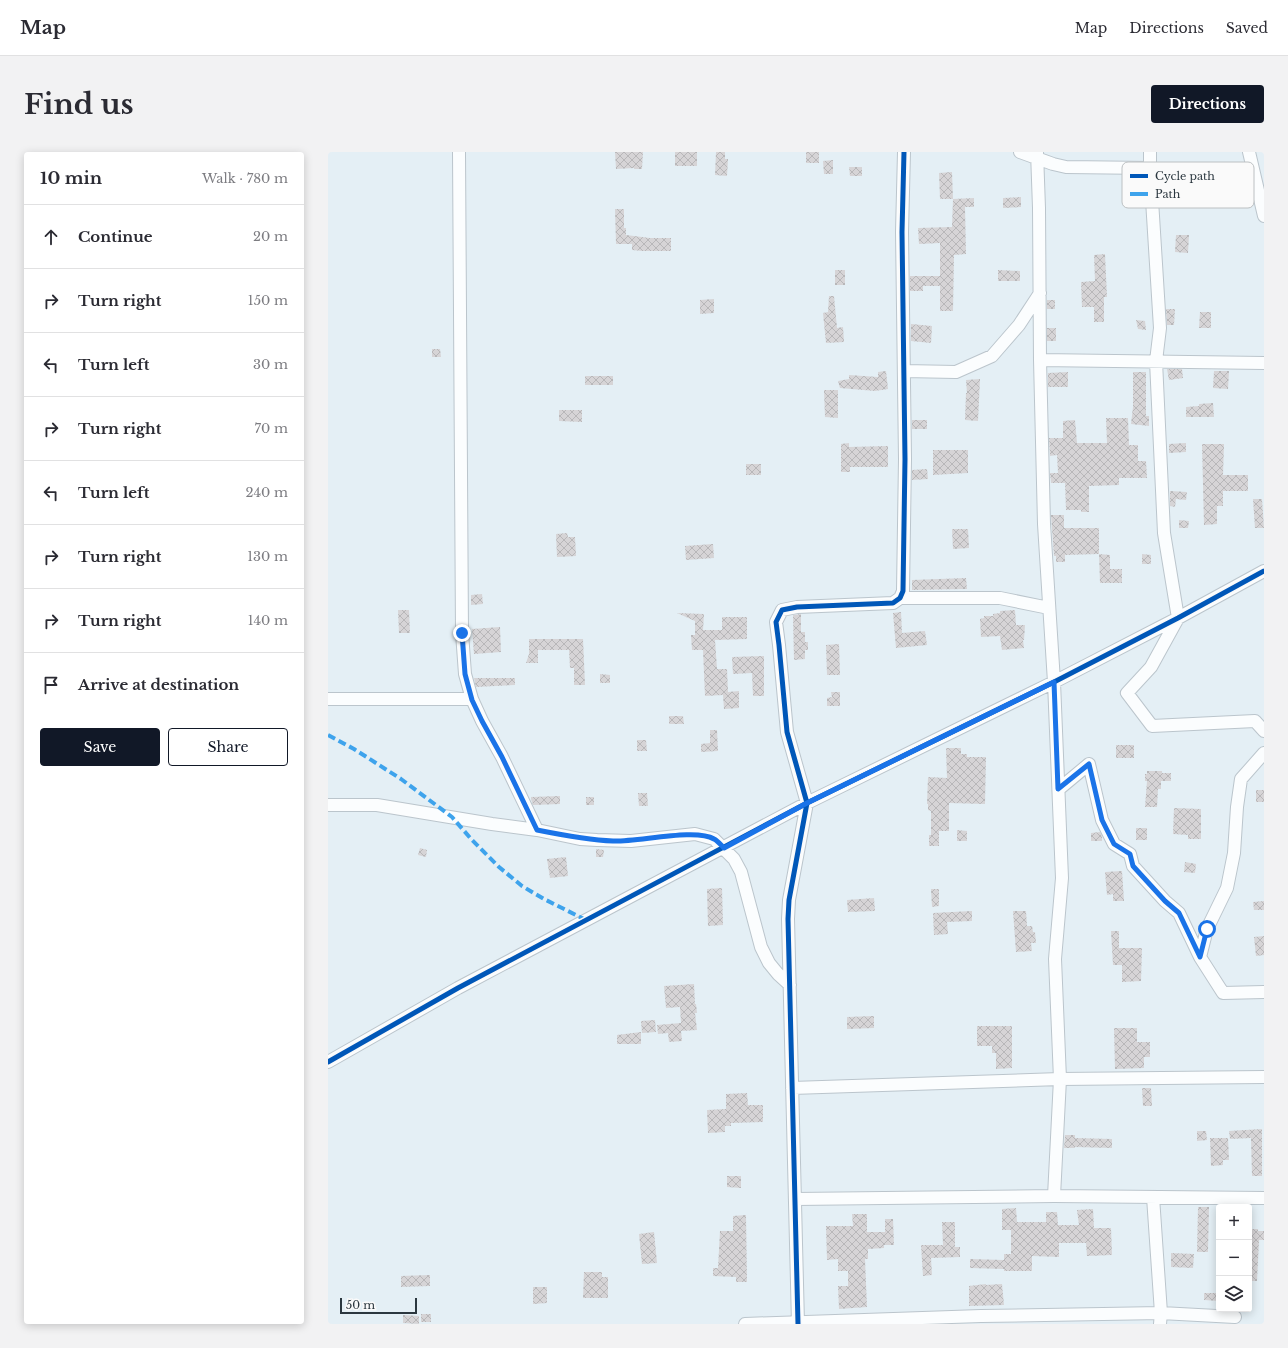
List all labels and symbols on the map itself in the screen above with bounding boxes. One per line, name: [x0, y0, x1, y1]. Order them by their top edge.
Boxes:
legend: [1122, 162, 1254, 208]
text: Cycle path: [1155, 169, 1215, 183]
text: Path: [1155, 187, 1181, 201]
route end: [453, 624, 471, 642]
route start: [1198, 920, 1216, 938]
scale bar: [340, 1296, 417, 1315]

